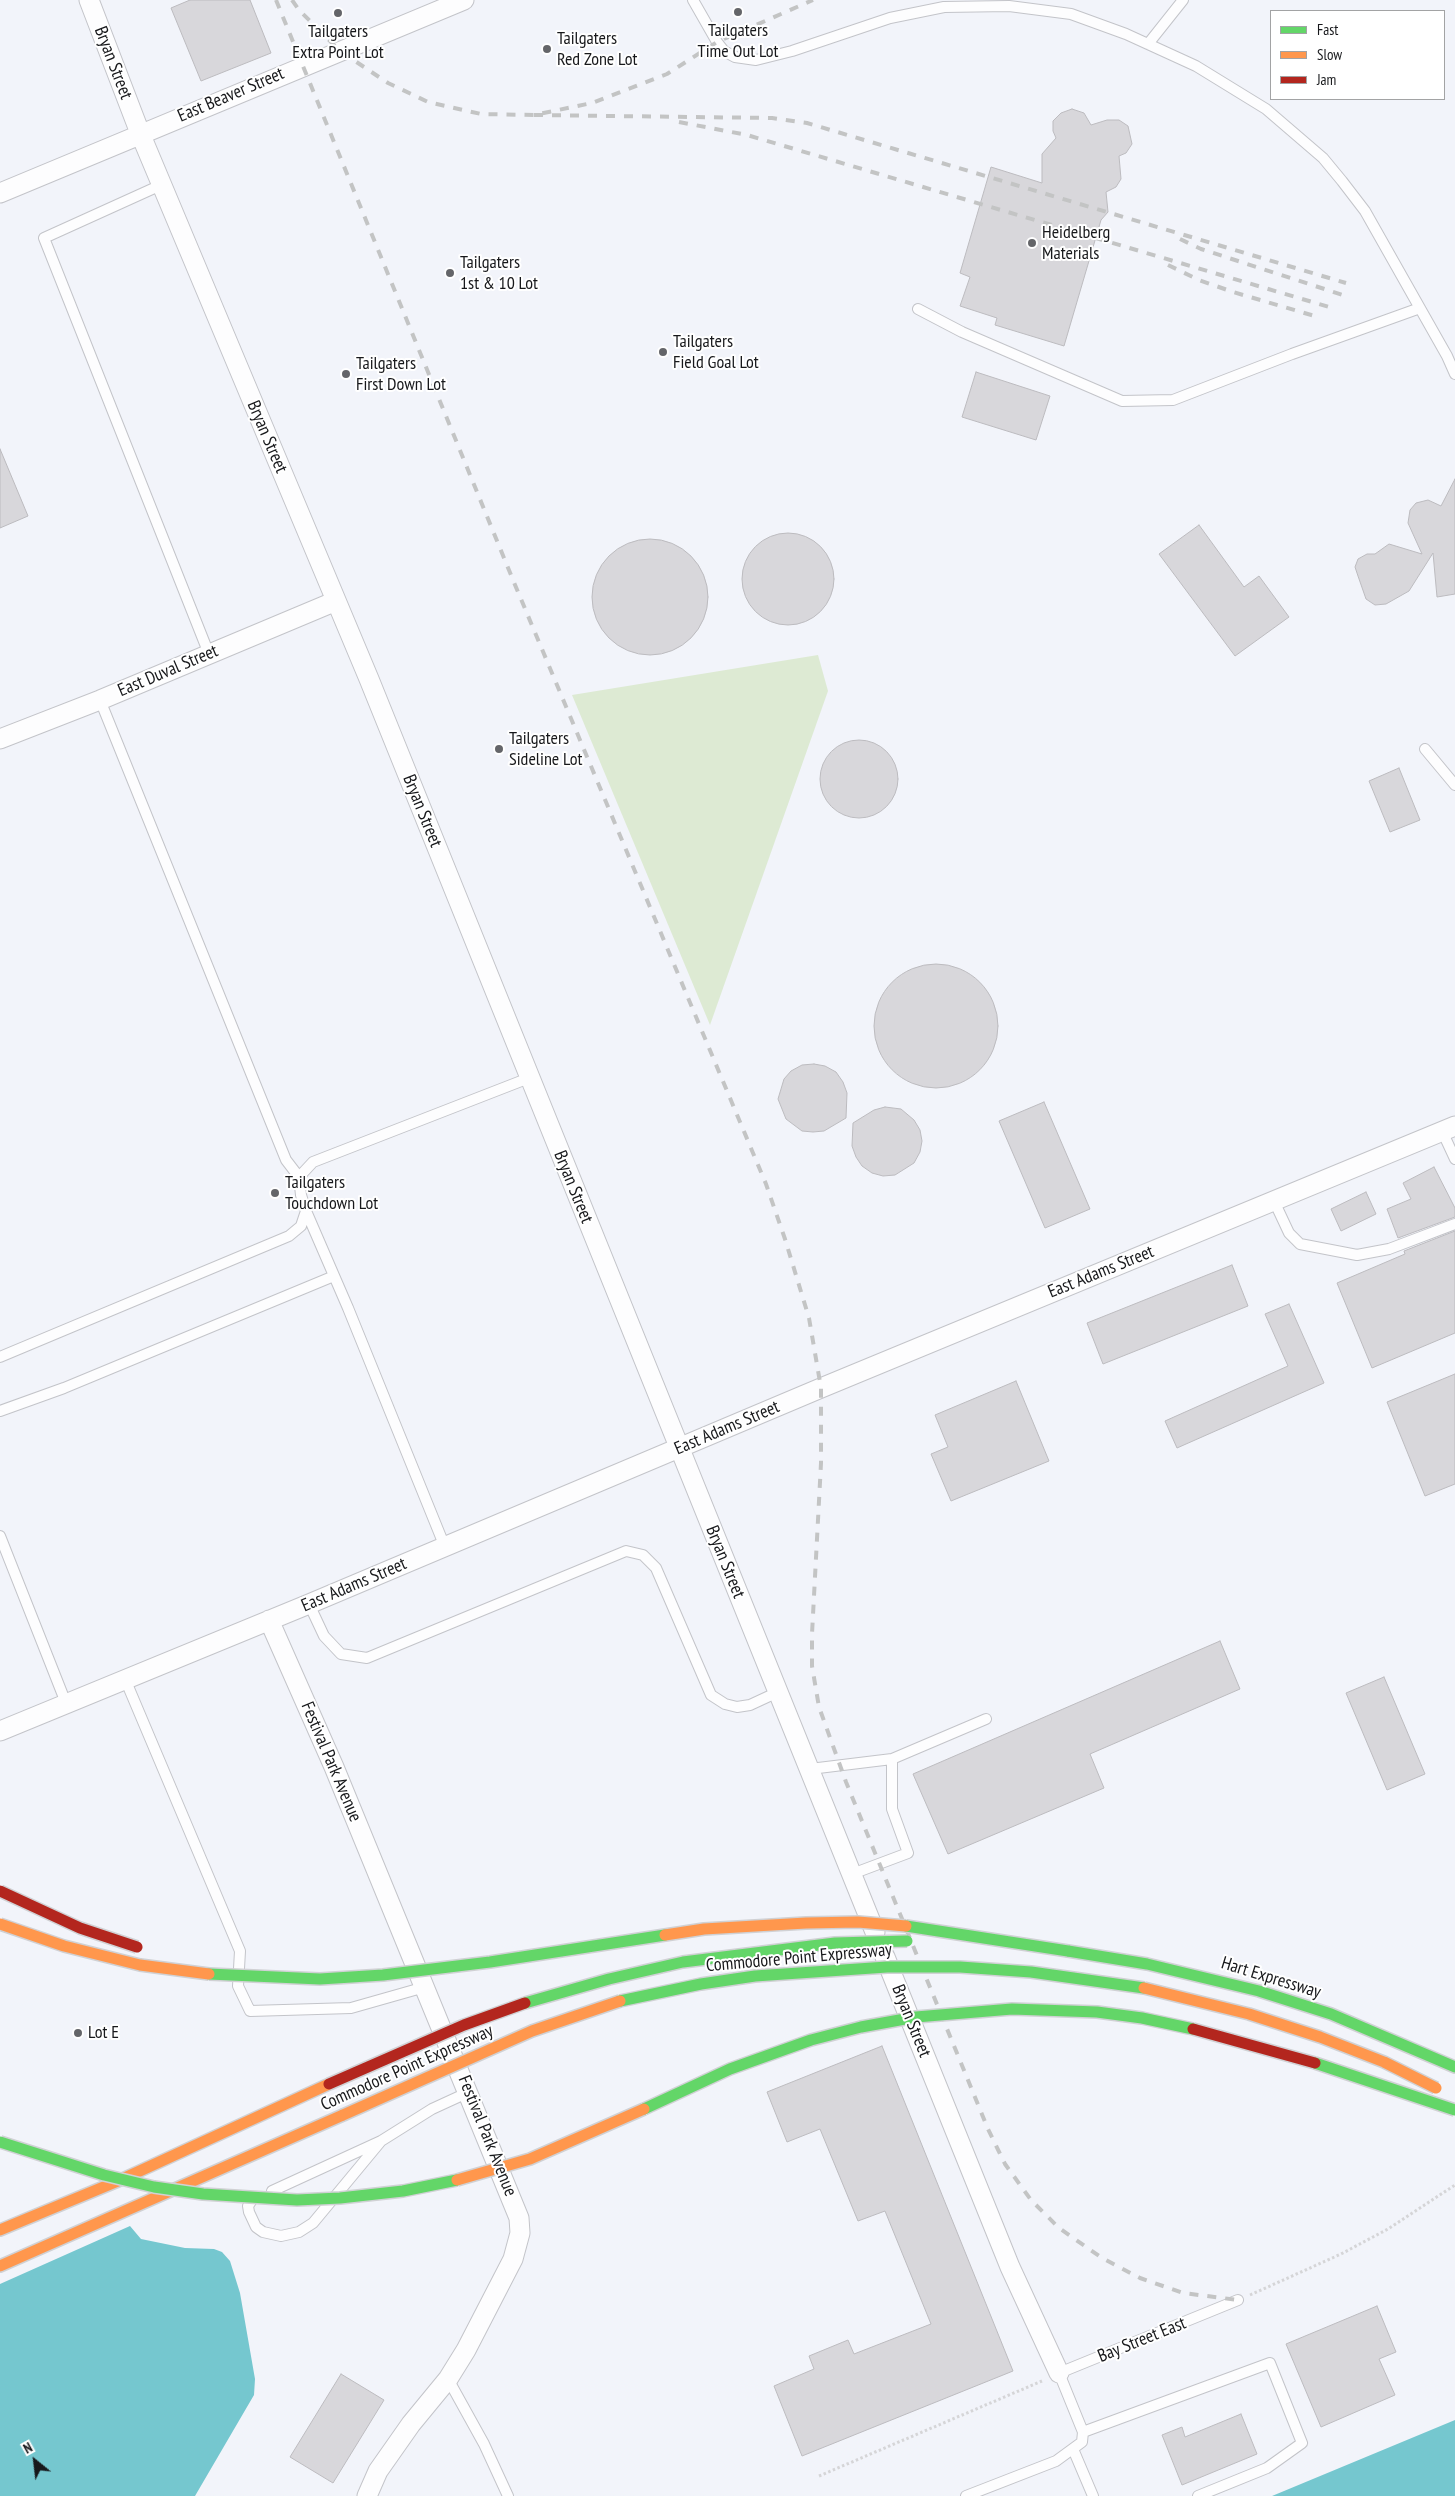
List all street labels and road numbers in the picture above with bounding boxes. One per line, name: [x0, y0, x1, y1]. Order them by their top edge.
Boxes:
street label: Bryan Street: [89, 23, 137, 103]
street label: East Beaver Street: [175, 63, 287, 127]
street label: Bryan Street: [242, 398, 292, 476]
street label: East Duval Street: [115, 640, 221, 702]
street label: Bryan Street: [398, 772, 446, 850]
street label: Bryan Street: [549, 1148, 597, 1226]
street label: East Adams Street: [1045, 1241, 1157, 1303]
street label: East Adams Street: [671, 1396, 783, 1460]
street label: Bryan Street: [701, 1523, 749, 1601]
street label: East Adams Street: [298, 1553, 410, 1617]
street label: Festival Park Avenue: [296, 1699, 366, 1825]
street label: Commodore Point Expressway: [705, 1939, 893, 1977]
street label: Hart Expressway: [1219, 1953, 1323, 2003]
street label: Bryan Street: [887, 1982, 935, 2060]
street label: Commodore Point Expressway: [317, 2020, 497, 2116]
street label: Festival Park Avenue: [453, 2073, 521, 2199]
street label: Bay Street East: [1095, 2313, 1189, 2367]

